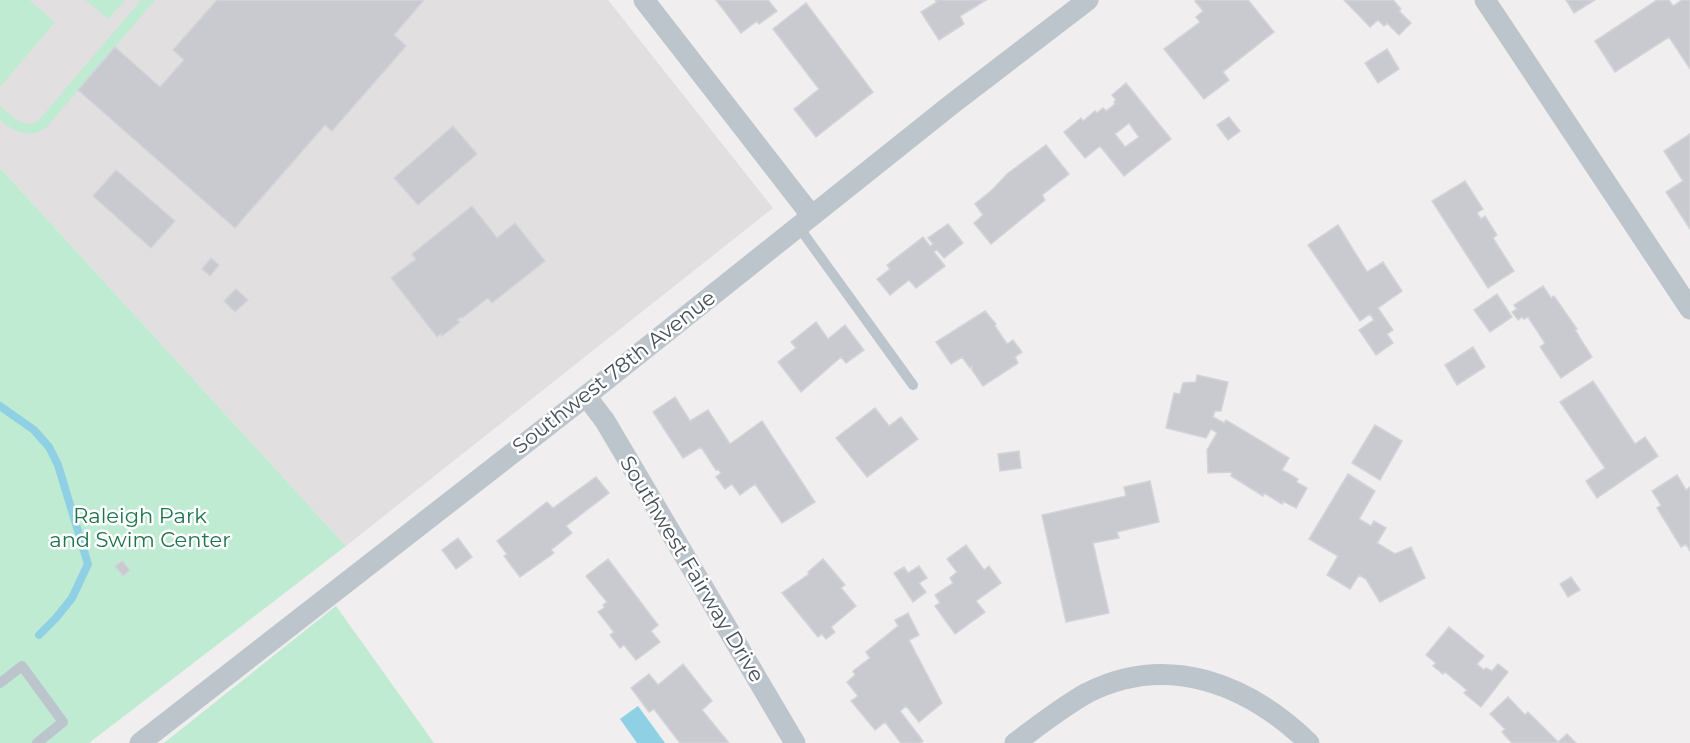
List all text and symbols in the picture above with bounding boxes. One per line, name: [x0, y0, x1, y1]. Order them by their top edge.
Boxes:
street label: Southwest 78th Avenue: [507, 285, 720, 459]
street label: Southwest Fairway Drive: [615, 451, 770, 686]
park label: Raleigh Park and Swim Center: [49, 503, 231, 552]

